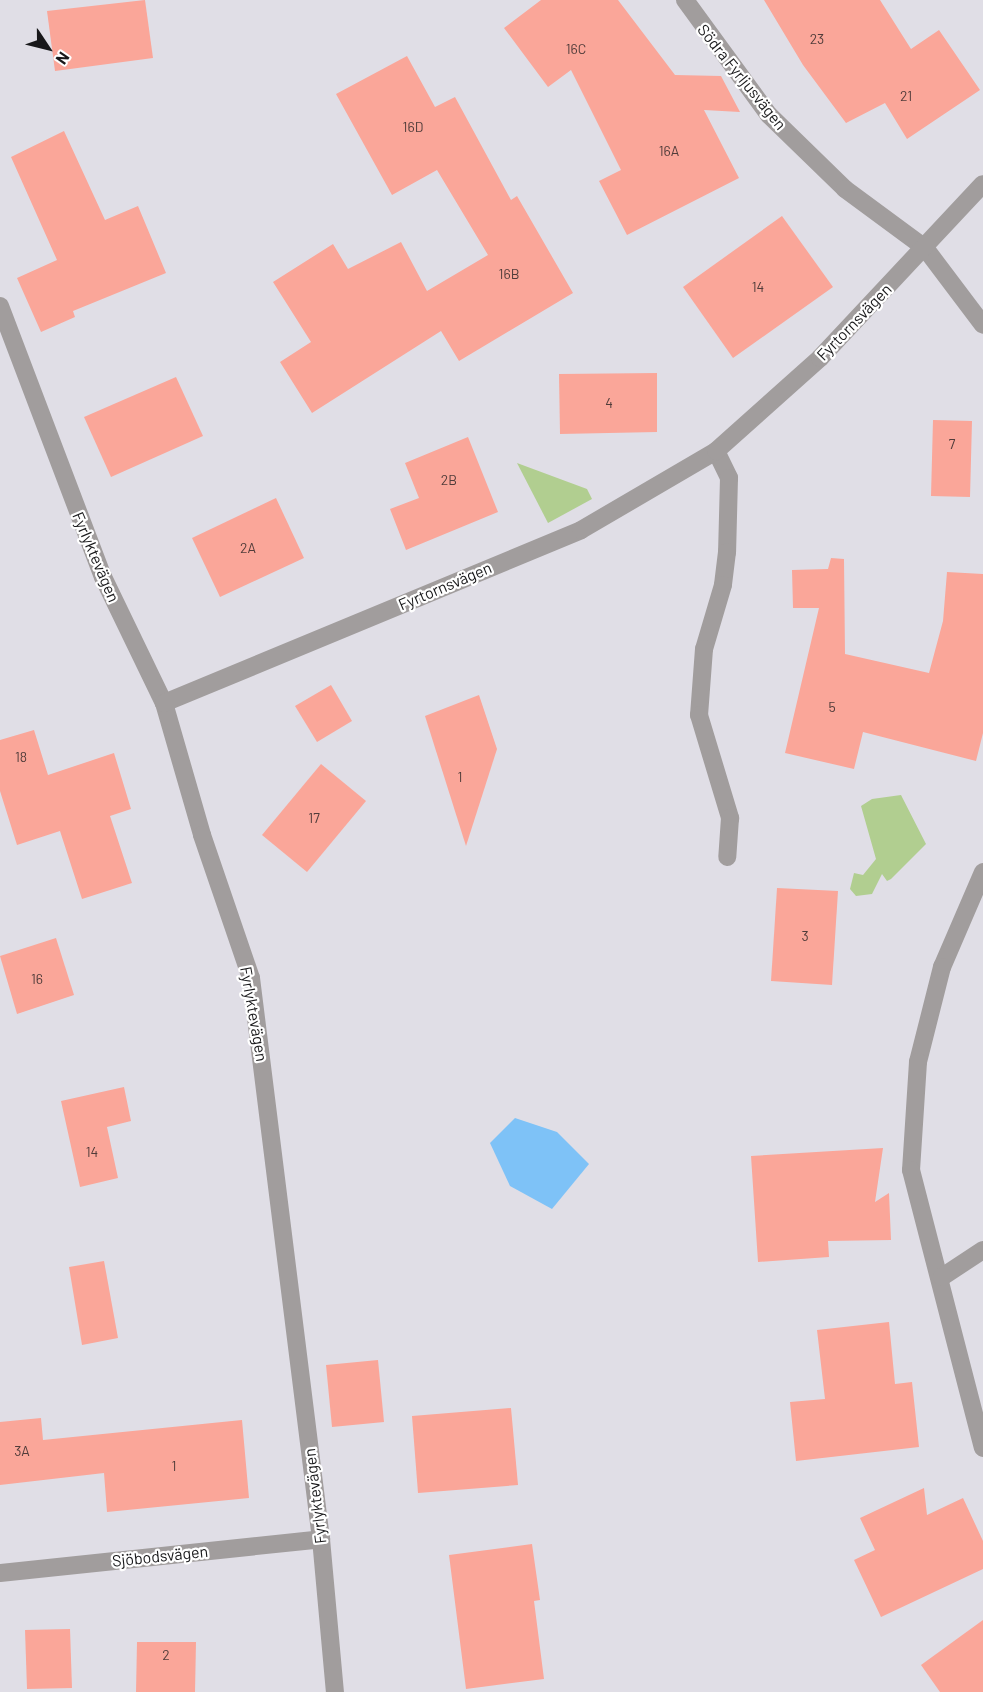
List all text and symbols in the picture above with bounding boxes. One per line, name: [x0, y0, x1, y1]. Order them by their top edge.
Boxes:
north arrow: [18, 18, 78, 78]
street label: Södra Fyrljusvägen: [694, 20, 790, 134]
house number: 23: [810, 31, 824, 47]
house number: 16C: [566, 41, 586, 57]
text: N: [52, 49, 74, 68]
house number: 21: [900, 88, 912, 104]
house number: 16D: [403, 119, 423, 135]
house number: 16A: [659, 143, 679, 159]
house number: 16B: [499, 266, 519, 282]
house number: 14: [752, 279, 764, 295]
street label: Fyrtornsvägen: [813, 280, 895, 364]
house number: 4: [605, 395, 613, 411]
house number: 7: [949, 436, 955, 452]
house number: 2B: [441, 472, 457, 488]
street label: Fyrlyktevägen: [68, 509, 124, 605]
house number: 2A: [240, 540, 256, 556]
street label: Fyrtornsvägen: [396, 558, 494, 614]
house number: 5: [828, 699, 836, 715]
house number: 18: [15, 749, 27, 765]
house number: 1: [458, 769, 462, 785]
house number: 17: [308, 810, 320, 826]
house number: 3: [801, 928, 809, 944]
street label: Fyrlyktevägen: [236, 965, 272, 1063]
house number: 16: [31, 971, 43, 987]
house number: 14: [86, 1144, 98, 1160]
house number: 3A: [14, 1443, 30, 1459]
street label: Fyrlyktevägen: [300, 1447, 330, 1545]
house number: 1: [172, 1458, 176, 1474]
street label: Sjöbodsvägen: [111, 1541, 209, 1571]
house number: 2: [162, 1647, 170, 1663]

